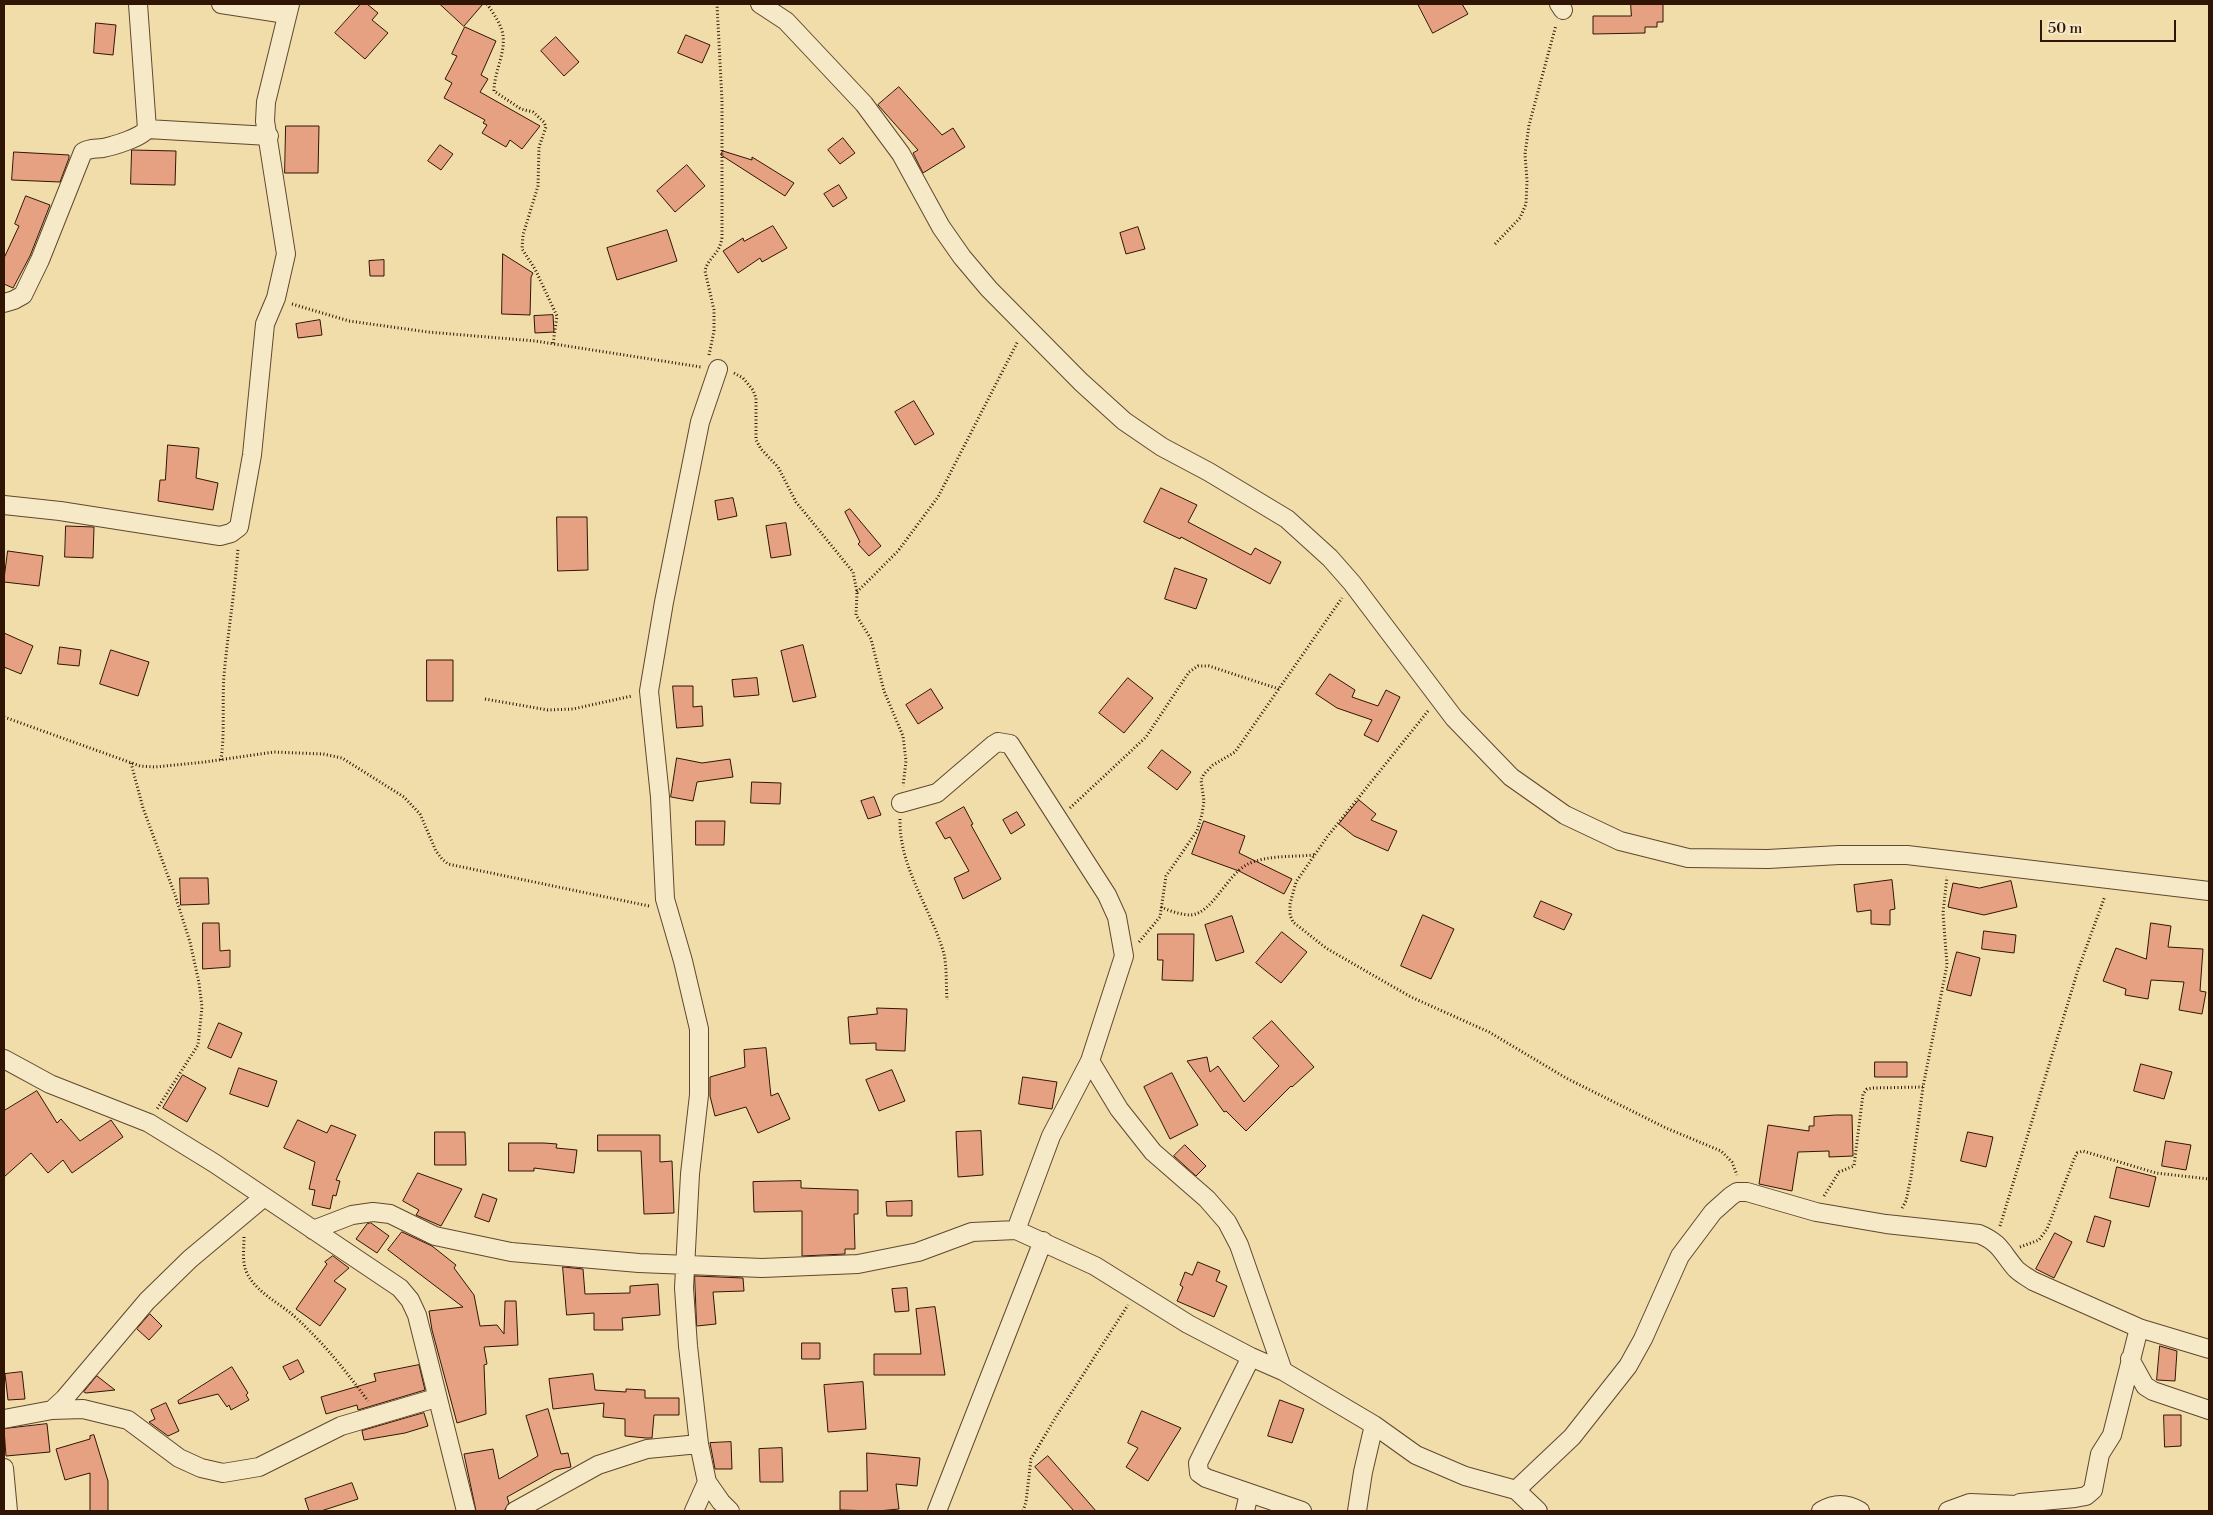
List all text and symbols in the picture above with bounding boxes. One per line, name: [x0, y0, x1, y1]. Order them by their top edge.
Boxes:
scale bar: [2043, 10, 2179, 42]
text: 50 m: [2048, 19, 2082, 38]

